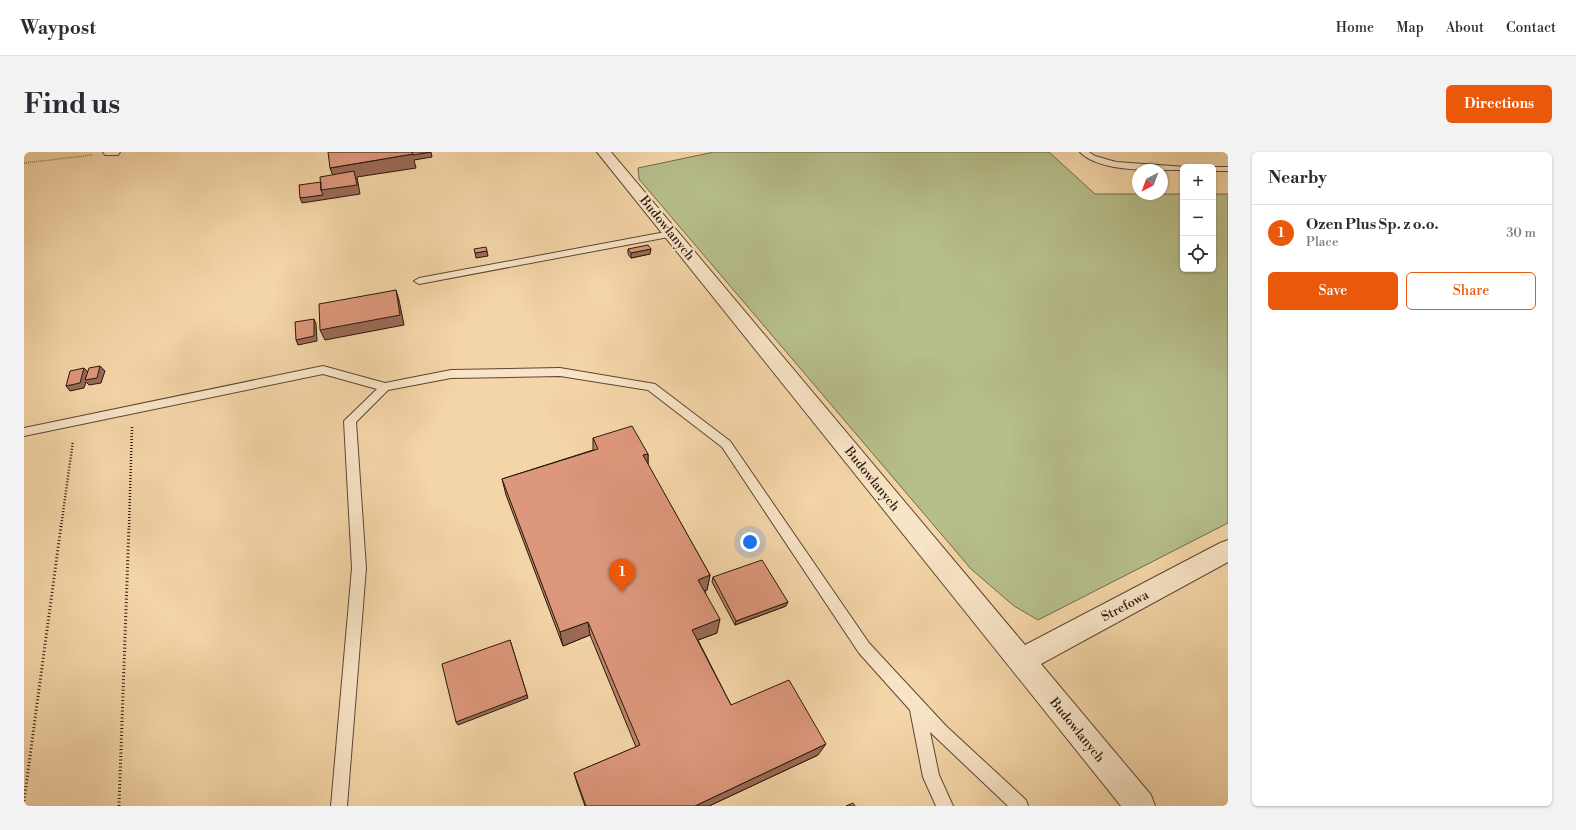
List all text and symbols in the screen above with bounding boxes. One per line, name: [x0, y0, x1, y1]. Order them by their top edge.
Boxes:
text: Waypost: [20, 16, 96, 40]
text: Home: [1336, 19, 1374, 37]
text: Map: [1396, 19, 1424, 37]
text: About: [1446, 19, 1484, 37]
text: Contact: [1506, 19, 1556, 37]
button: Directions: [1446, 85, 1552, 123]
text: Find us: [24, 87, 120, 122]
north arrow: [1132, 164, 1168, 200]
map controls: [1180, 164, 1216, 272]
button: +: [1180, 164, 1216, 200]
text: Nearby: [1268, 167, 1327, 189]
street label: Budowlanych: [636, 192, 698, 264]
button: −: [1180, 200, 1216, 236]
text: Ozen Plus Sp. z o.o.: [1306, 215, 1439, 234]
text: 1: [1278, 225, 1284, 241]
text: 30 m: [1506, 225, 1536, 241]
text: Place: [1306, 234, 1338, 250]
button: locate: [1180, 236, 1216, 272]
button: Save: [1268, 272, 1398, 310]
button: Share: [1406, 272, 1536, 310]
street label: Budowlanych: [841, 443, 903, 515]
your location: [740, 532, 760, 552]
pin: 1: [609, 559, 635, 592]
street label: Strefowa: [1099, 587, 1152, 625]
street label: Budowlanych: [1046, 694, 1108, 766]

